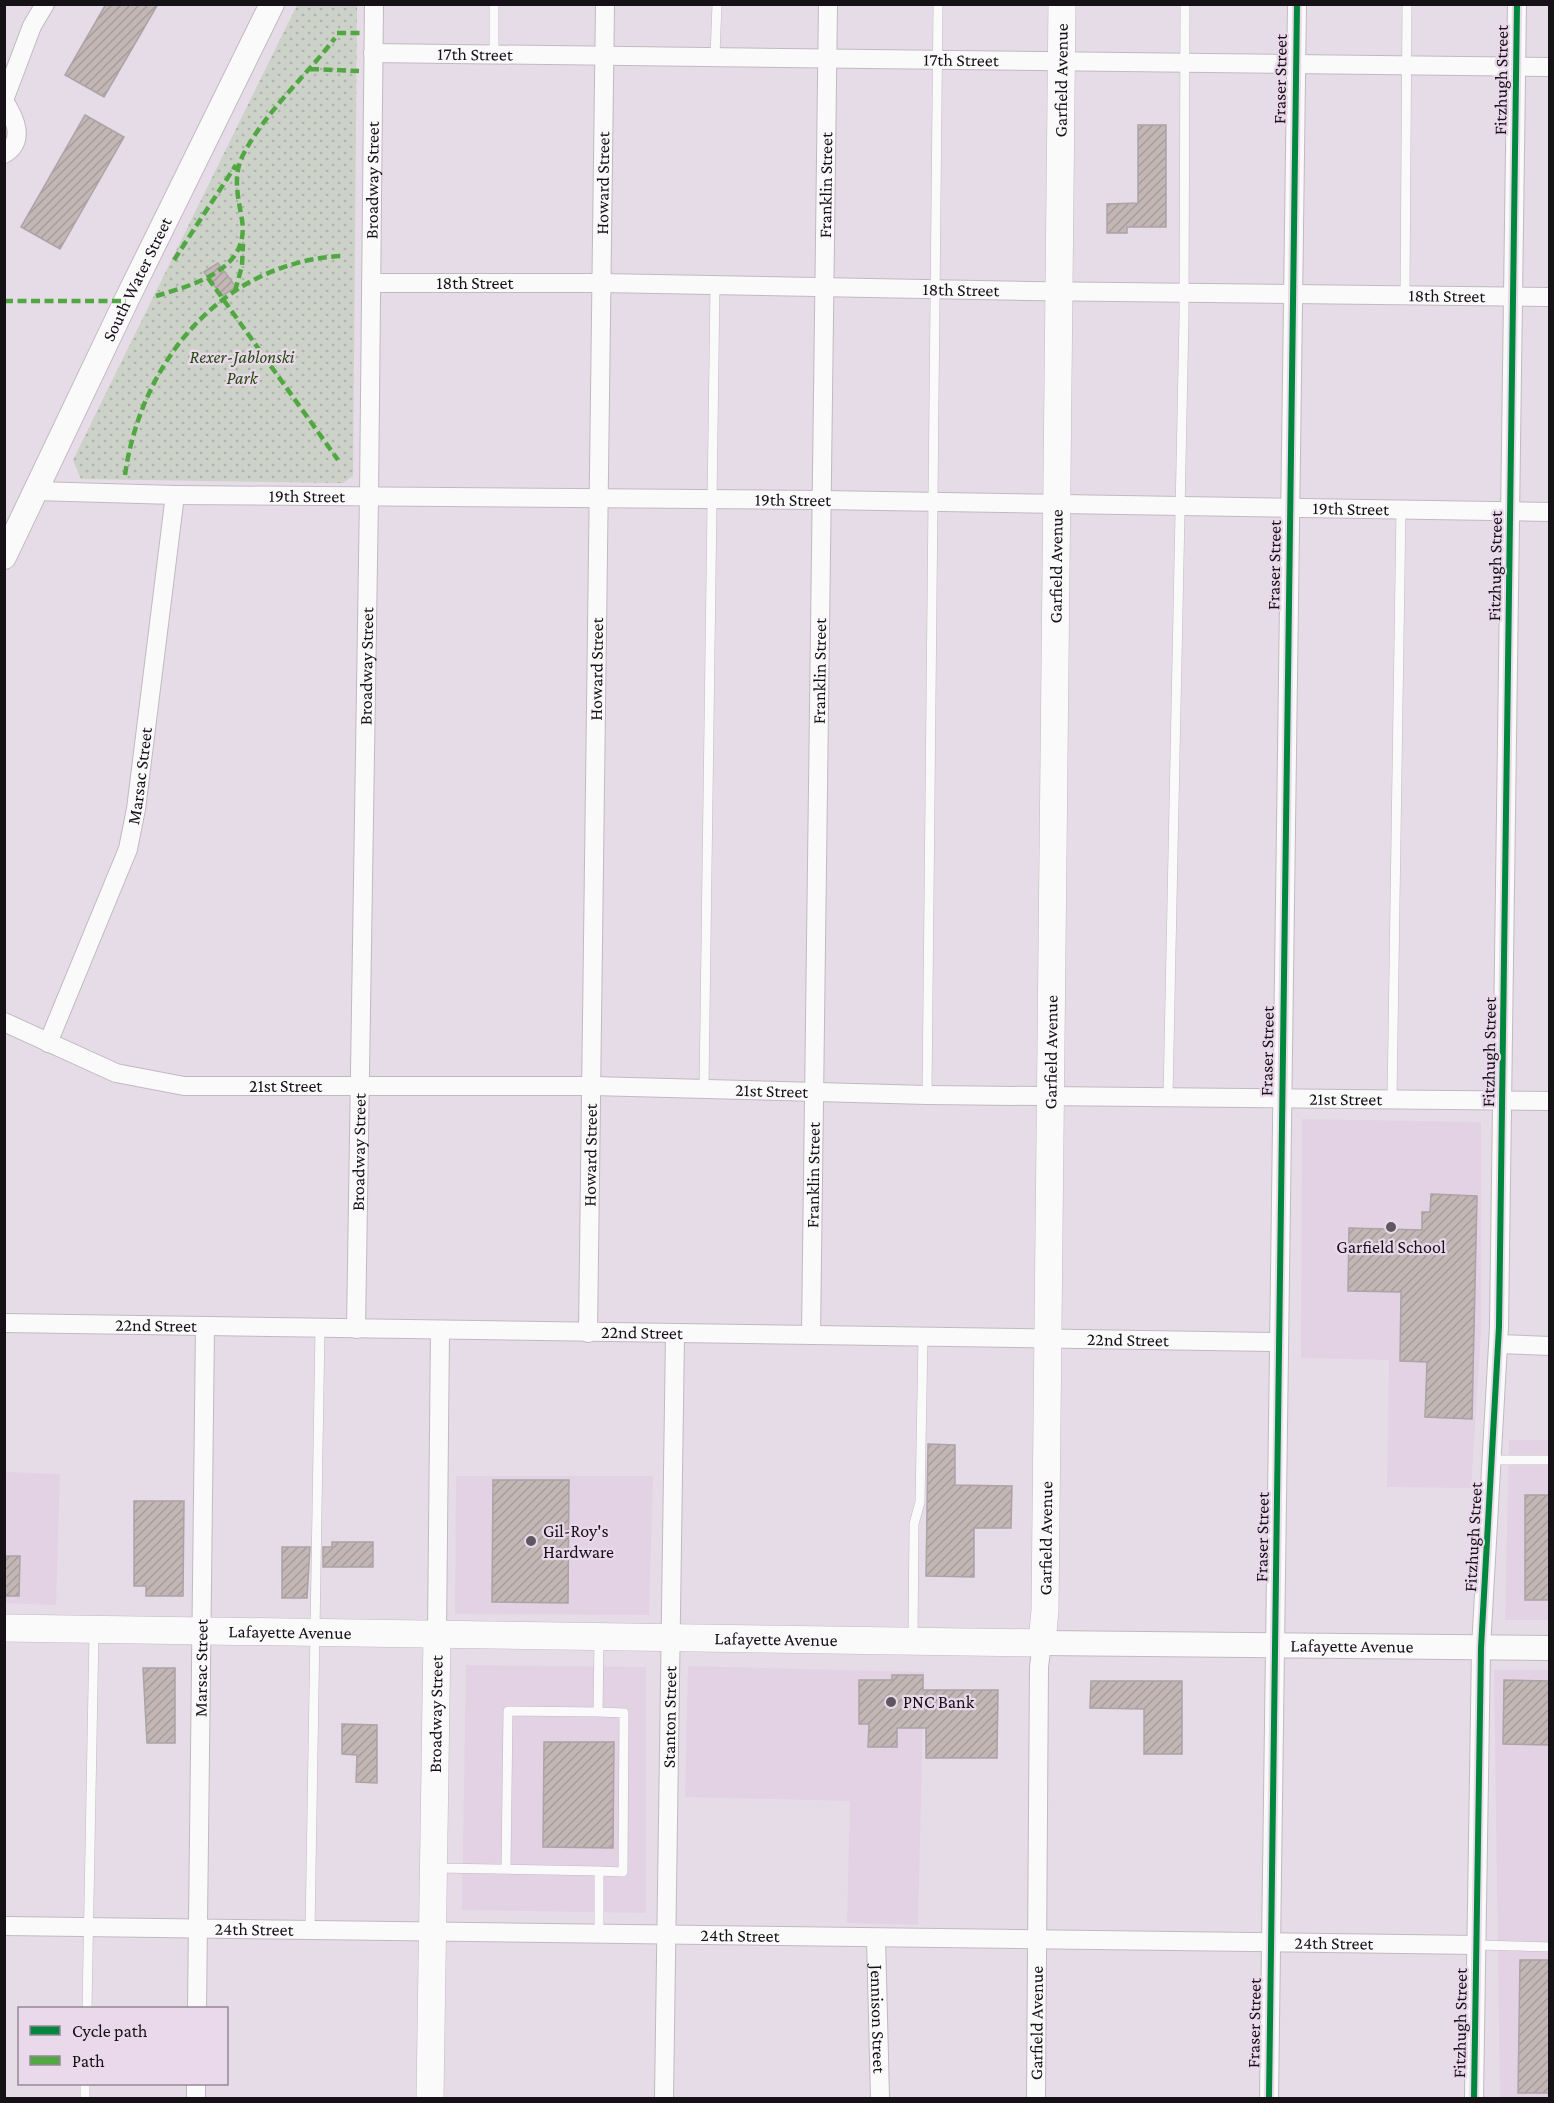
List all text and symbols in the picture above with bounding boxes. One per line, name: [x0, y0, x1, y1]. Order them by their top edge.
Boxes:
street label: Garfield Avenue: [1051, 23, 1072, 138]
street label: Fitzhugh Street: [1490, 24, 1512, 135]
street label: Fraser Street: [1269, 33, 1291, 124]
street label: 17th Street: [437, 44, 514, 65]
street label: 17th Street: [923, 50, 1000, 70]
street label: Broadway Street: [362, 120, 383, 239]
street label: Howard Street: [592, 130, 613, 235]
street label: Franklin Street: [815, 131, 836, 238]
street label: South Water Street: [98, 213, 176, 345]
street label: 18th Street: [437, 273, 514, 293]
street label: 18th Street: [922, 279, 1001, 300]
street label: 18th Street: [1408, 285, 1486, 306]
park label: Rexer-Jablonski Park: [190, 347, 295, 388]
street label: 19th Street: [269, 486, 346, 506]
street label: 19th Street: [755, 489, 832, 510]
street label: 19th Street: [1313, 498, 1390, 519]
street label: Garfield Avenue: [1045, 509, 1067, 624]
street label: Fitzhugh Street: [1484, 510, 1506, 621]
street label: Fraser Street: [1263, 519, 1285, 610]
street label: Broadway Street: [355, 606, 377, 725]
street label: Howard Street: [586, 616, 607, 721]
street label: Franklin Street: [809, 617, 830, 724]
street label: Marsac Street: [123, 725, 156, 826]
street label: Garfield Avenue: [1040, 995, 1062, 1110]
street label: Fitzhugh Street: [1478, 996, 1500, 1107]
street label: Fraser Street: [1256, 1005, 1278, 1096]
street label: 21st Street: [249, 1076, 323, 1096]
street label: 21st Street: [735, 1080, 810, 1102]
street label: 21st Street: [1309, 1089, 1383, 1109]
street label: Broadway Street: [348, 1092, 370, 1211]
street label: Howard Street: [580, 1102, 601, 1207]
street label: Franklin Street: [802, 1121, 824, 1228]
marker: Garfield School: [1384, 1220, 1398, 1234]
place label: Garfield School: [1336, 1237, 1446, 1257]
street label: 22nd Street: [115, 1315, 198, 1336]
street label: 22nd Street: [601, 1322, 684, 1343]
street label: 22nd Street: [1087, 1329, 1170, 1350]
street label: Fitzhugh Street: [1460, 1480, 1486, 1593]
street label: Garfield Avenue: [1035, 1481, 1056, 1596]
street label: Fraser Street: [1251, 1491, 1273, 1582]
place label: Gil-Roy's Hardware: [543, 1521, 614, 1562]
marker: Gil-Roy's Hardware: [524, 1534, 538, 1548]
street label: Marsac Street: [190, 1618, 212, 1717]
street label: Lafayette Avenue: [228, 1621, 352, 1643]
street label: Lafayette Avenue: [714, 1628, 838, 1650]
street label: Lafayette Avenue: [1290, 1635, 1414, 1657]
street label: Broadway Street: [425, 1654, 447, 1773]
street label: Stanton Street: [659, 1665, 680, 1768]
place label: PNC Bank: [903, 1692, 975, 1712]
marker: PNC Bank: [884, 1695, 898, 1709]
street label: 24th Street: [214, 1919, 295, 1940]
street label: 24th Street: [700, 1925, 781, 1946]
street label: 24th Street: [1294, 1933, 1375, 1954]
street label: Jennison Street: [867, 1962, 889, 2075]
street label: Garfield Avenue: [1026, 1966, 1047, 2080]
street label: Fitzhugh Street: [1449, 1967, 1471, 2078]
street label: Fraser Street: [1243, 1977, 1265, 2068]
legend: [18, 2007, 228, 2085]
text: Cycle path: [72, 2021, 148, 2041]
text: Path: [72, 2051, 105, 2071]

